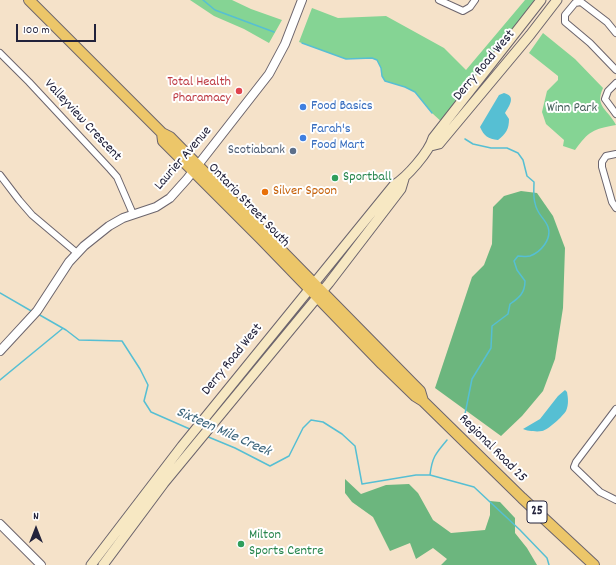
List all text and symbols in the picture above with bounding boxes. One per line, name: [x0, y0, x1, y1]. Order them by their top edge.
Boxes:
scale bar: [18, 16, 98, 42]
text: 100 m: [23, 22, 50, 39]
street label: Derry Road West: [451, 27, 519, 105]
place label: Total Health Pharamacy: [167, 75, 231, 108]
street label: Valleyview Crescent: [40, 76, 124, 166]
marker: Total Health Pharamacy: [234, 86, 244, 96]
place label: Food Basics: [311, 99, 373, 115]
park label: Winn Park: [547, 101, 597, 117]
marker: Food Basics: [298, 102, 308, 112]
place label: Farah's Food Mart: [311, 122, 365, 154]
street label: Laurier Avenue: [152, 124, 216, 194]
marker: Farah's Food Mart: [298, 133, 308, 143]
place label: Scotiabank: [228, 143, 285, 159]
marker: Scotiabank: [288, 146, 298, 156]
street label: Ontario Street South: [204, 160, 292, 252]
place label: Sportball: [343, 170, 392, 186]
marker: Sportball: [330, 173, 340, 183]
place label: Silver Spoon: [273, 184, 337, 200]
marker: Silver Spoon: [260, 187, 270, 197]
street label: Derry Road West: [199, 321, 267, 399]
water label: Sixteen Mile Creek: [173, 404, 273, 462]
street label: Regional Road 25: [454, 411, 530, 487]
road number: 25: [527, 501, 547, 523]
north arrow: [16, 509, 56, 549]
text: N: [33, 509, 39, 525]
place label: Milton Sports Centre: [249, 528, 323, 560]
marker: Milton Sports Centre: [236, 539, 246, 549]

